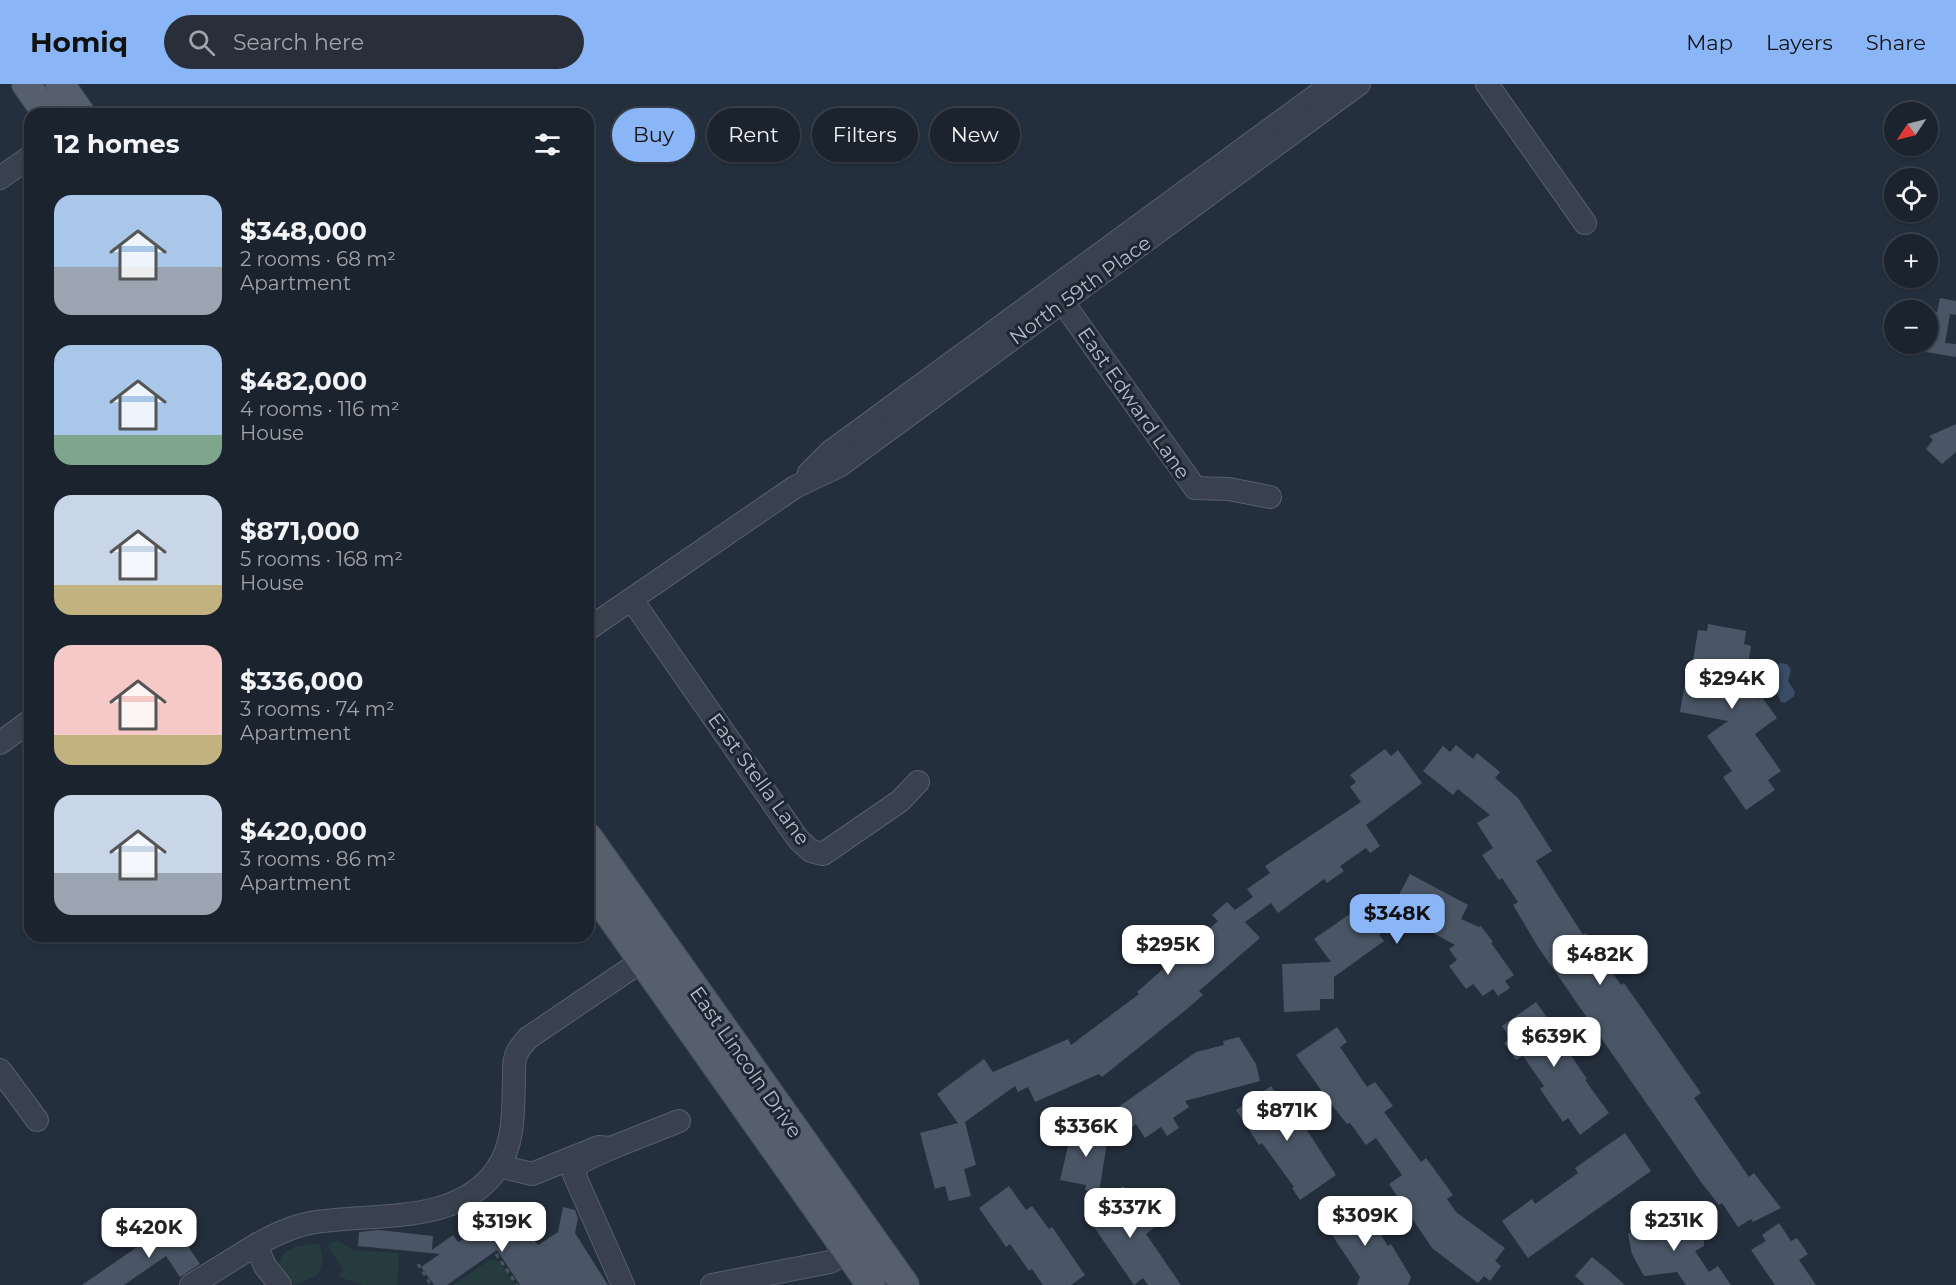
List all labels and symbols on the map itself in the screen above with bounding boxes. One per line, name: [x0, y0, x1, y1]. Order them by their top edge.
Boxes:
north arrow: [1884, 102, 1938, 156]
street label: North 59th Place: [1004, 231, 1156, 349]
street label: East Edward Lane: [1073, 323, 1195, 483]
pin: $294K: [1690, 659, 1774, 710]
street label: East Stella Lane: [703, 708, 815, 850]
pin: $348K: [1355, 894, 1439, 945]
pin: $295K: [1126, 925, 1210, 976]
pin: $482K: [1558, 935, 1642, 986]
street label: East Lincoln Drive: [685, 982, 807, 1142]
pin: $639K: [1512, 1017, 1596, 1068]
pin: $871K: [1245, 1091, 1329, 1142]
pin: $336K: [1044, 1107, 1128, 1158]
pin: $337K: [1088, 1188, 1172, 1239]
pin: $309K: [1323, 1196, 1407, 1247]
pin: $231K: [1632, 1201, 1716, 1252]
pin: $319K: [460, 1202, 544, 1253]
pin: $420K: [107, 1208, 191, 1259]

